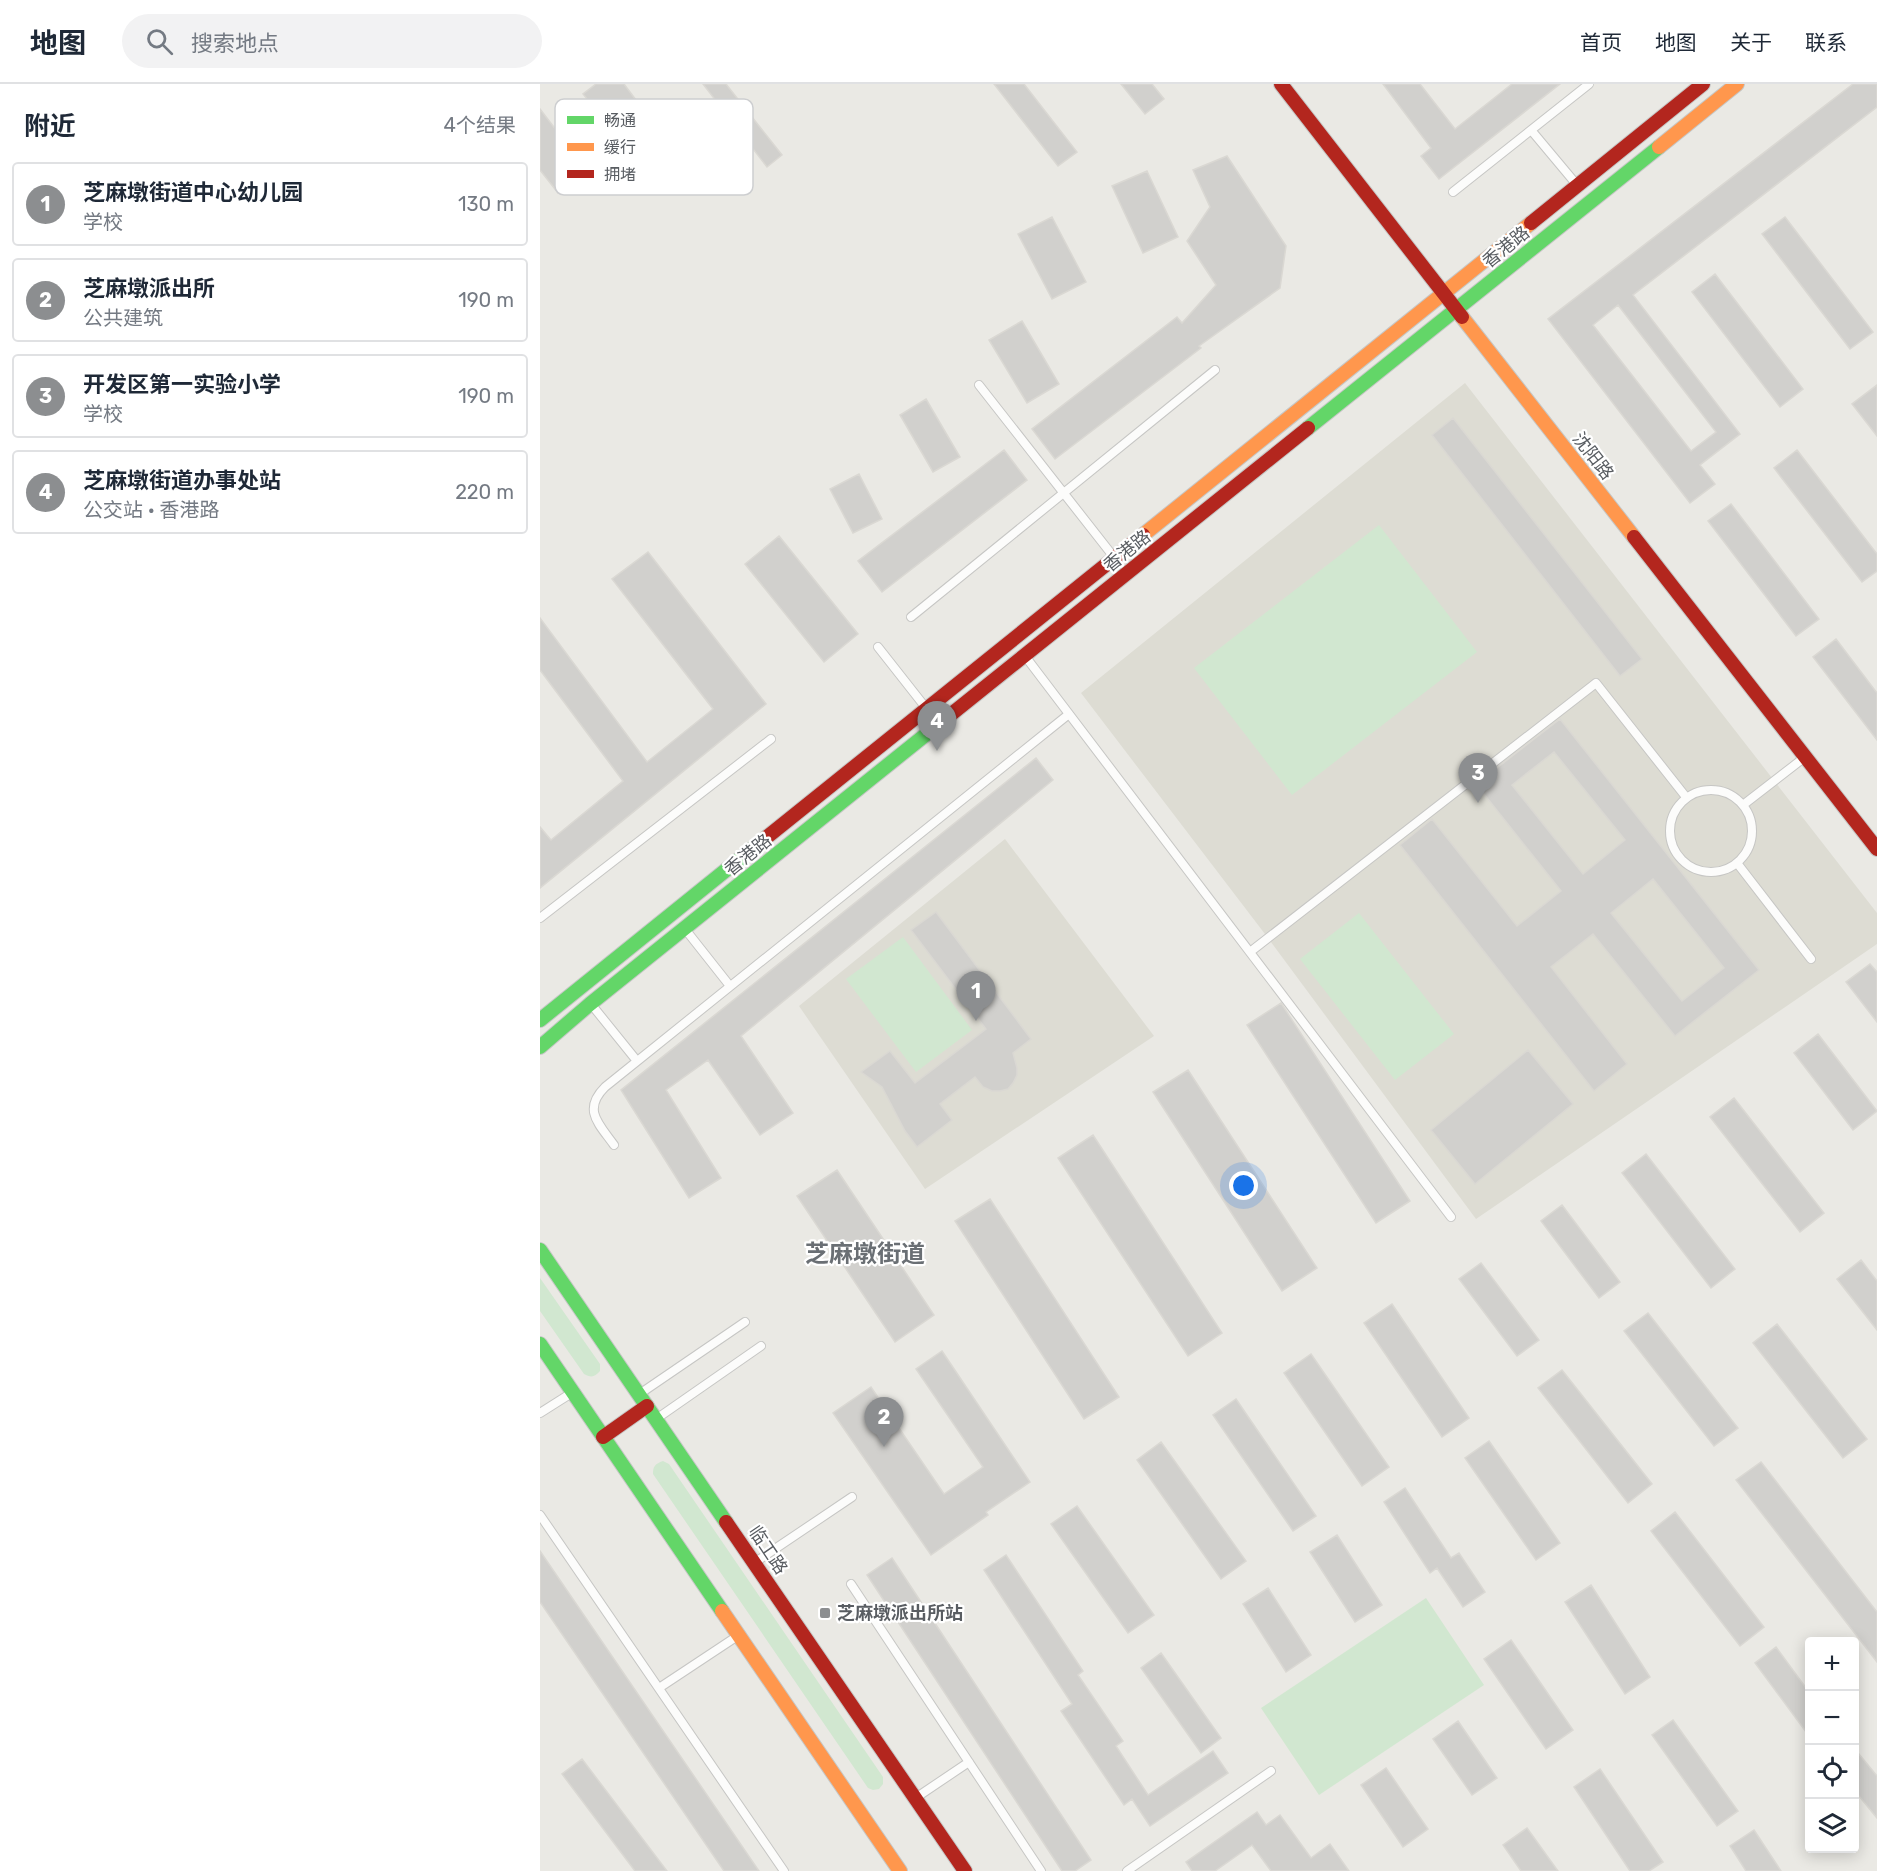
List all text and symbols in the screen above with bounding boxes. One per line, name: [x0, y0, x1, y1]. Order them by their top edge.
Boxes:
search box: [122, 14, 542, 68]
icon: search: [143, 25, 176, 58]
text: 地图: [30, 27, 86, 60]
text: 搜索地点: [191, 30, 279, 57]
text: 首页: [1580, 30, 1622, 55]
text: 地图: [1655, 30, 1697, 55]
text: 关于: [1730, 30, 1772, 55]
text: 联系: [1805, 30, 1847, 55]
legend: [555, 99, 753, 195]
text: 附近: [24, 111, 76, 142]
text: 畅通: [604, 111, 636, 130]
text: 4个结果: [444, 113, 516, 137]
text: 缓行: [604, 138, 636, 157]
text: 拥堵: [604, 165, 636, 184]
text: 芝麻墩街道中心幼儿园: [83, 179, 303, 206]
text: 1: [41, 192, 50, 216]
text: 130 m: [458, 192, 514, 216]
text: 学校: [83, 210, 123, 234]
street label: 香港路: [1478, 221, 1534, 273]
text: 芝麻墩派出所: [83, 275, 215, 302]
text: 2: [39, 288, 52, 312]
text: 190 m: [458, 288, 514, 312]
text: 公共建筑: [83, 306, 163, 330]
text: 开发区第一实验小学: [83, 371, 281, 398]
text: 3: [39, 384, 52, 408]
text: 190 m: [458, 384, 514, 408]
text: 学校: [83, 402, 123, 426]
street label: 沈阳路: [1568, 428, 1618, 484]
text: 芝麻墩街道办事处站: [83, 467, 281, 494]
text: 4: [39, 480, 52, 504]
text: 220 m: [455, 480, 514, 504]
text: 公交站 · 香港路: [83, 498, 219, 522]
street label: 香港路: [1099, 525, 1155, 577]
pin: 4: [918, 702, 956, 751]
pin: 3: [1458, 754, 1498, 803]
street label: 香港路: [720, 829, 776, 881]
pin: 1: [956, 972, 996, 1021]
your location: [1229, 1171, 1258, 1200]
district label: 芝麻墩街道: [805, 1240, 925, 1268]
pin: 2: [864, 1398, 904, 1447]
street label: 临工路: [744, 1521, 792, 1579]
place label: 芝麻墩派出所站: [837, 1602, 963, 1624]
marker: 芝麻墩派出所站: [818, 1606, 832, 1620]
map controls: [1805, 1637, 1859, 1853]
button: +: [1805, 1637, 1859, 1691]
button: −: [1805, 1691, 1859, 1745]
button: locate: [1805, 1745, 1859, 1799]
button: layers: [1805, 1799, 1859, 1853]

